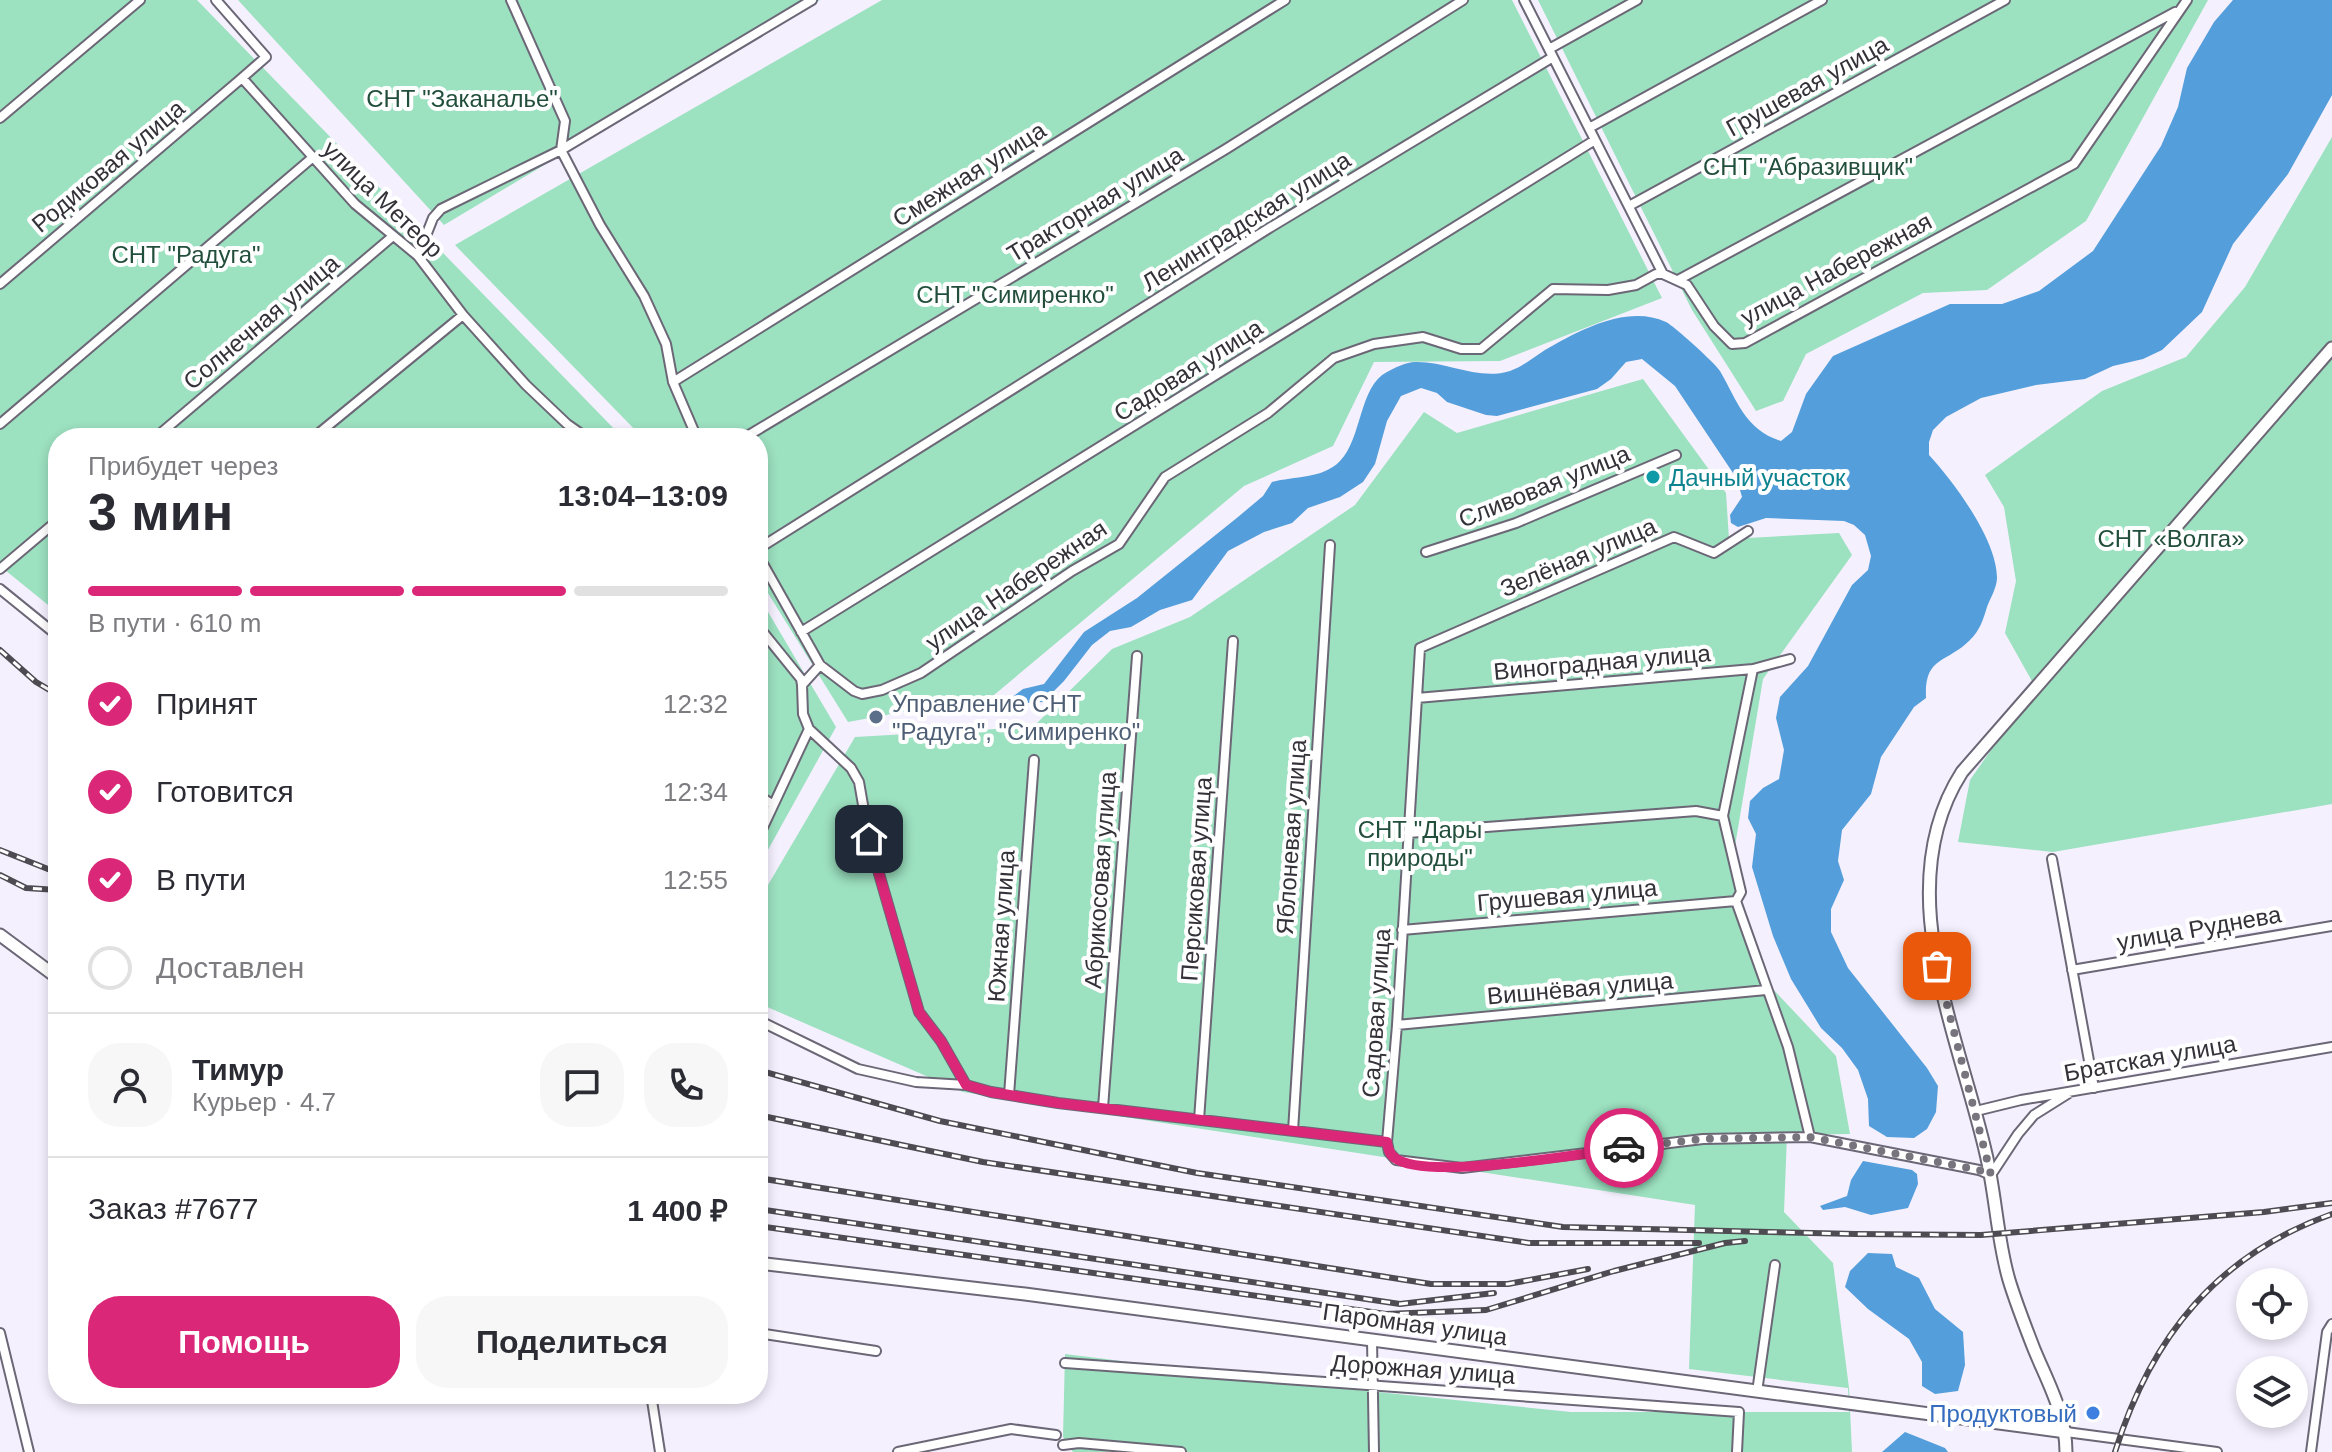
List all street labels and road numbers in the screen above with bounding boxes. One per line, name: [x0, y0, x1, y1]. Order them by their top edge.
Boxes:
street label: Грушевая улица: [1721, 30, 1893, 142]
street label: Родиковая улица: [26, 94, 190, 238]
street label: Смежная улица: [888, 116, 1051, 232]
street label: улица Метеор: [317, 135, 449, 263]
street label: Тракторная улица: [1002, 140, 1188, 267]
street label: Ленинградская улица: [1137, 145, 1356, 296]
street label: улица Набережная: [1736, 207, 1936, 331]
street label: Солнечная улица: [178, 249, 345, 395]
street label: Садовая улица: [1109, 313, 1268, 426]
street label: Сливовая улица: [1455, 439, 1634, 533]
street label: Зелёная улица: [1496, 512, 1661, 602]
street label: улица Набережная: [920, 514, 1112, 656]
street label: Виноградная улица: [1492, 639, 1712, 685]
street label: Яблоневая улица: [1271, 738, 1311, 936]
street label: Абрикосовая улица: [1079, 770, 1121, 990]
street label: Персиковая улица: [1175, 775, 1217, 982]
street label: Южная улица: [982, 848, 1020, 1003]
street label: Грушевая улица: [1476, 874, 1659, 916]
street label: улица Руднева: [2115, 900, 2284, 956]
street label: Садовая улица: [1357, 927, 1395, 1099]
street label: Вишнёвая улица: [1486, 966, 1675, 1010]
street label: Братская улица: [2062, 1029, 2239, 1086]
street label: Паромная улица: [1321, 1298, 1510, 1350]
street label: Дорожная улица: [1330, 1349, 1517, 1389]

